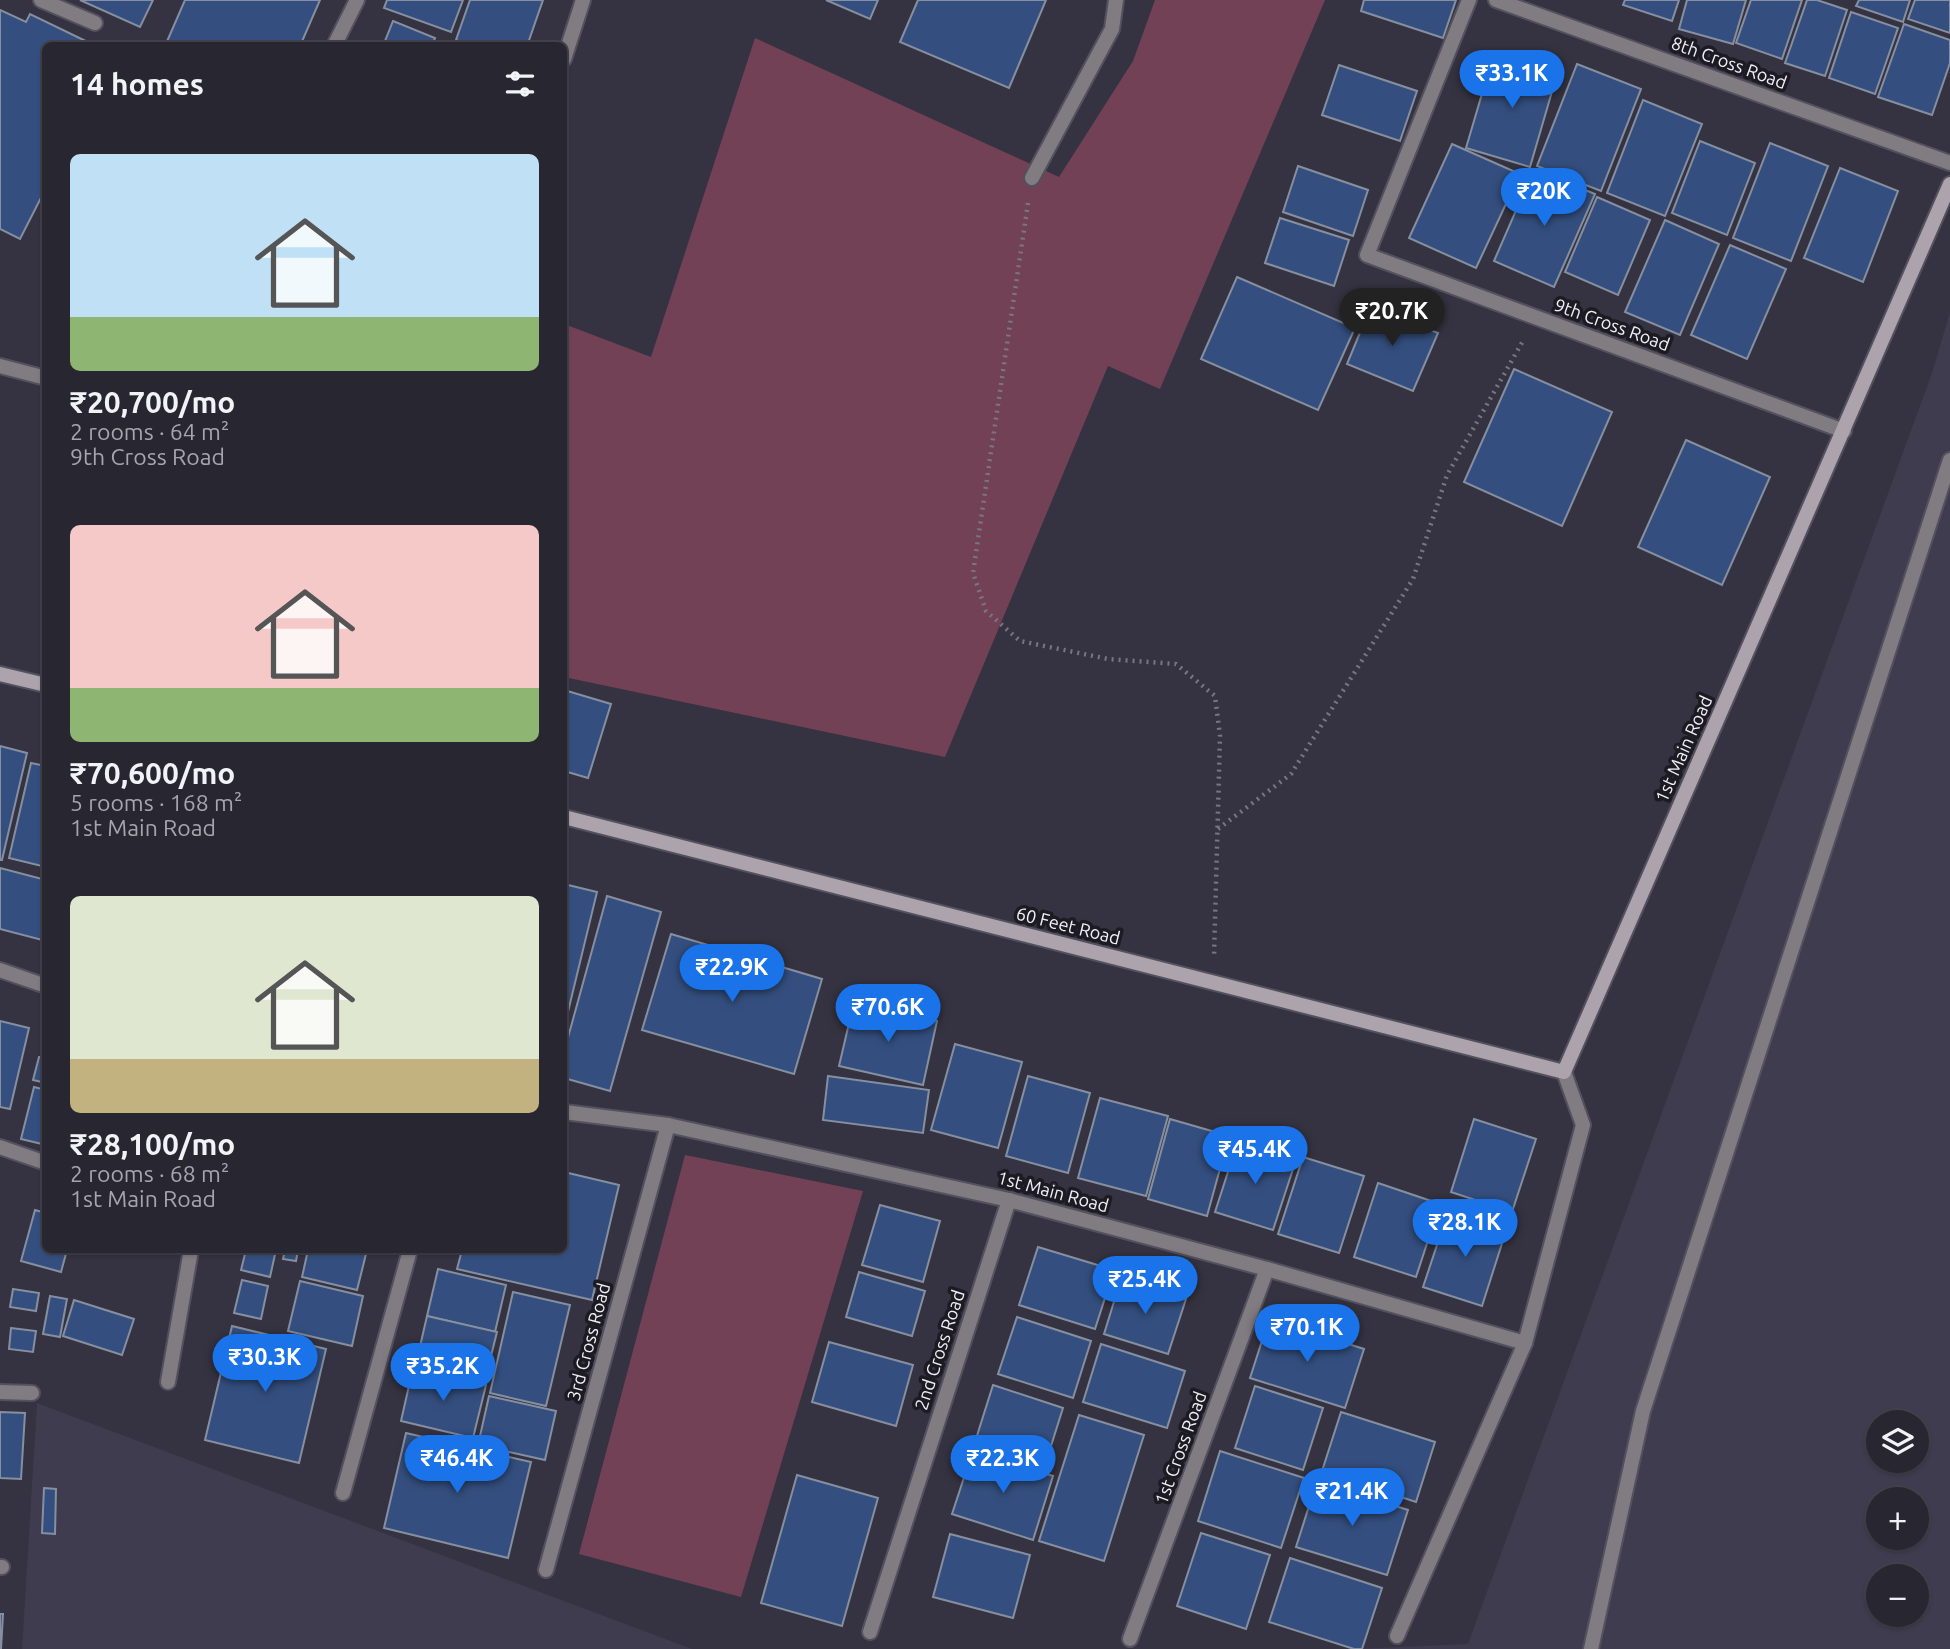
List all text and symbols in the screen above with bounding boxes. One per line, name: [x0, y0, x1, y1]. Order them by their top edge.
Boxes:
street label: 8th Cross Road: [1669, 32, 1790, 92]
pin: ₹33.1K: [1455, 50, 1569, 110]
text: ₹33.1K: [1476, 60, 1548, 85]
icon: filters: [501, 65, 539, 103]
text: 14 homes: [70, 67, 204, 101]
pin: ₹20K: [1503, 168, 1585, 228]
text: ₹20K: [1517, 178, 1571, 203]
icon: home: [242, 200, 368, 326]
pin: ₹20.7K: [1335, 288, 1449, 348]
street label: 9th Cross Road: [1552, 294, 1673, 354]
text: ₹20.7K: [1356, 298, 1428, 323]
text: ₹20,700/mo: [70, 385, 235, 419]
text: 2 rooms · 64 m²: [70, 419, 229, 444]
text: 9th Cross Road: [70, 444, 225, 469]
icon: home: [242, 571, 368, 697]
street label: 1st Main Road: [1651, 692, 1715, 805]
text: ₹70,600/mo: [70, 756, 235, 790]
text: 5 rooms · 168 m²: [70, 790, 242, 815]
text: 1st Main Road: [70, 815, 216, 840]
street label: 60 Feet Road: [1014, 902, 1122, 948]
icon: home: [242, 942, 368, 1068]
pin: ₹22.9K: [675, 944, 789, 1004]
text: ₹22.9K: [696, 954, 768, 979]
pin: ₹70.6K: [831, 984, 945, 1044]
text: ₹70.6K: [852, 994, 924, 1019]
pin: ₹45.4K: [1198, 1126, 1312, 1186]
text: ₹28,100/mo: [70, 1127, 235, 1161]
text: ₹45.4K: [1219, 1136, 1291, 1161]
text: 2 rooms · 68 m²: [70, 1161, 229, 1186]
street label: 1st Main Road: [995, 1167, 1111, 1215]
text: 1st Main Road: [70, 1186, 216, 1211]
pin: ₹28.1K: [1408, 1200, 1522, 1259]
text: ₹28.1K: [1429, 1209, 1501, 1234]
pin: ₹25.4K: [1088, 1256, 1202, 1316]
text: ₹25.4K: [1109, 1266, 1181, 1291]
street label: 3rd Cross Road: [563, 1281, 613, 1403]
street label: 2nd Cross Road: [910, 1287, 968, 1412]
pin: ₹70.1K: [1250, 1304, 1364, 1364]
text: ₹70.1K: [1271, 1314, 1343, 1339]
pin: ₹30.3K: [208, 1334, 322, 1394]
text: ₹30.3K: [229, 1344, 301, 1369]
pin: ₹35.2K: [386, 1344, 500, 1403]
text: ₹35.2K: [407, 1353, 479, 1378]
street label: 1st Cross Road: [1150, 1388, 1210, 1507]
map controls: [1866, 1410, 1929, 1627]
button: layers: [1866, 1410, 1929, 1473]
pin: ₹46.4K: [400, 1436, 514, 1495]
pin: ₹22.3K: [946, 1436, 1060, 1495]
text: ₹46.4K: [421, 1445, 493, 1470]
text: ₹22.3K: [967, 1445, 1039, 1470]
pin: ₹21.4K: [1295, 1468, 1409, 1528]
text: ₹21.4K: [1316, 1478, 1388, 1503]
button: +: [1866, 1487, 1929, 1550]
button: −: [1866, 1564, 1929, 1627]

